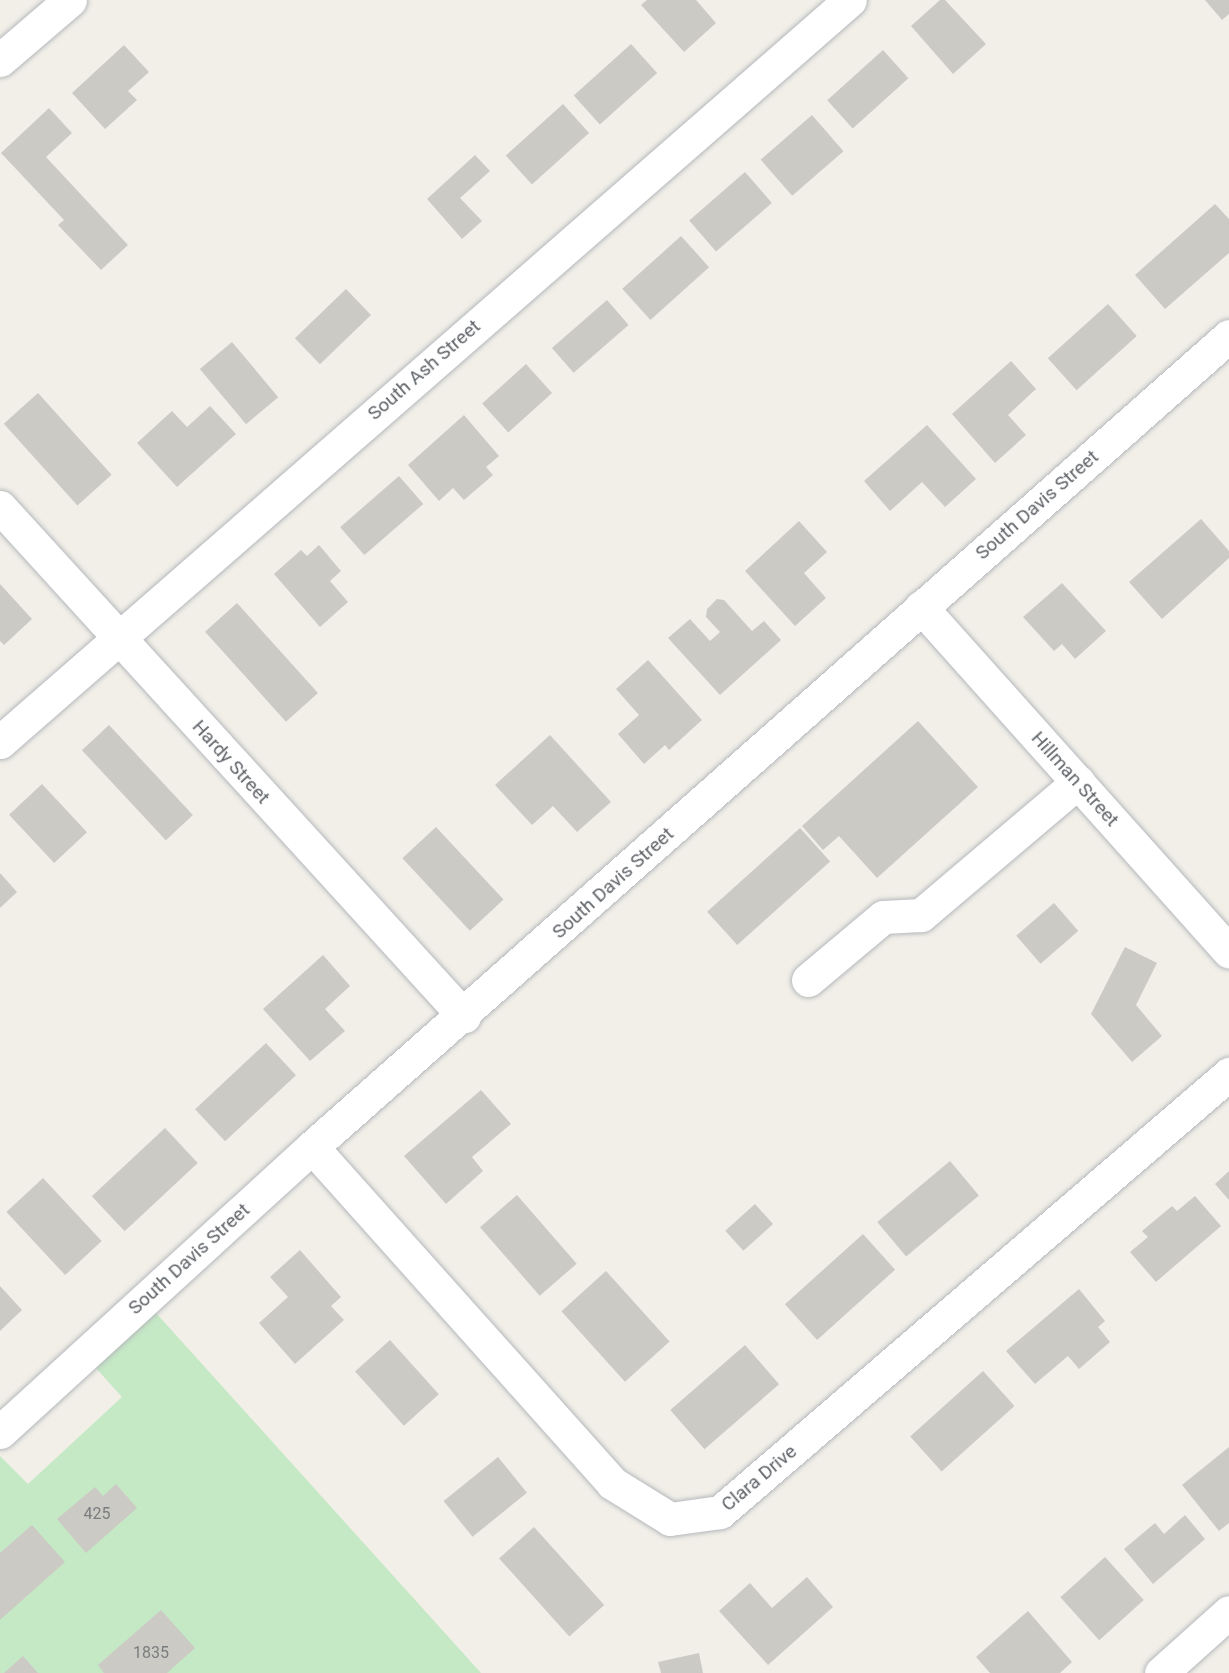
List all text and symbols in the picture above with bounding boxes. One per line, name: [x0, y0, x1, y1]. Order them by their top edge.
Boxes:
street label: South Ash Street: [363, 315, 485, 425]
street label: South Davis Street: [971, 446, 1103, 564]
street label: Hardy Street: [188, 715, 274, 809]
street label: Hillman Street: [1026, 727, 1124, 831]
street label: South Davis Street: [548, 823, 678, 943]
street label: South Davis Street: [124, 1199, 254, 1319]
street label: Clara Drive: [717, 1440, 801, 1516]
house number: 425: [84, 1504, 110, 1524]
house number: 1835: [133, 1643, 169, 1663]

